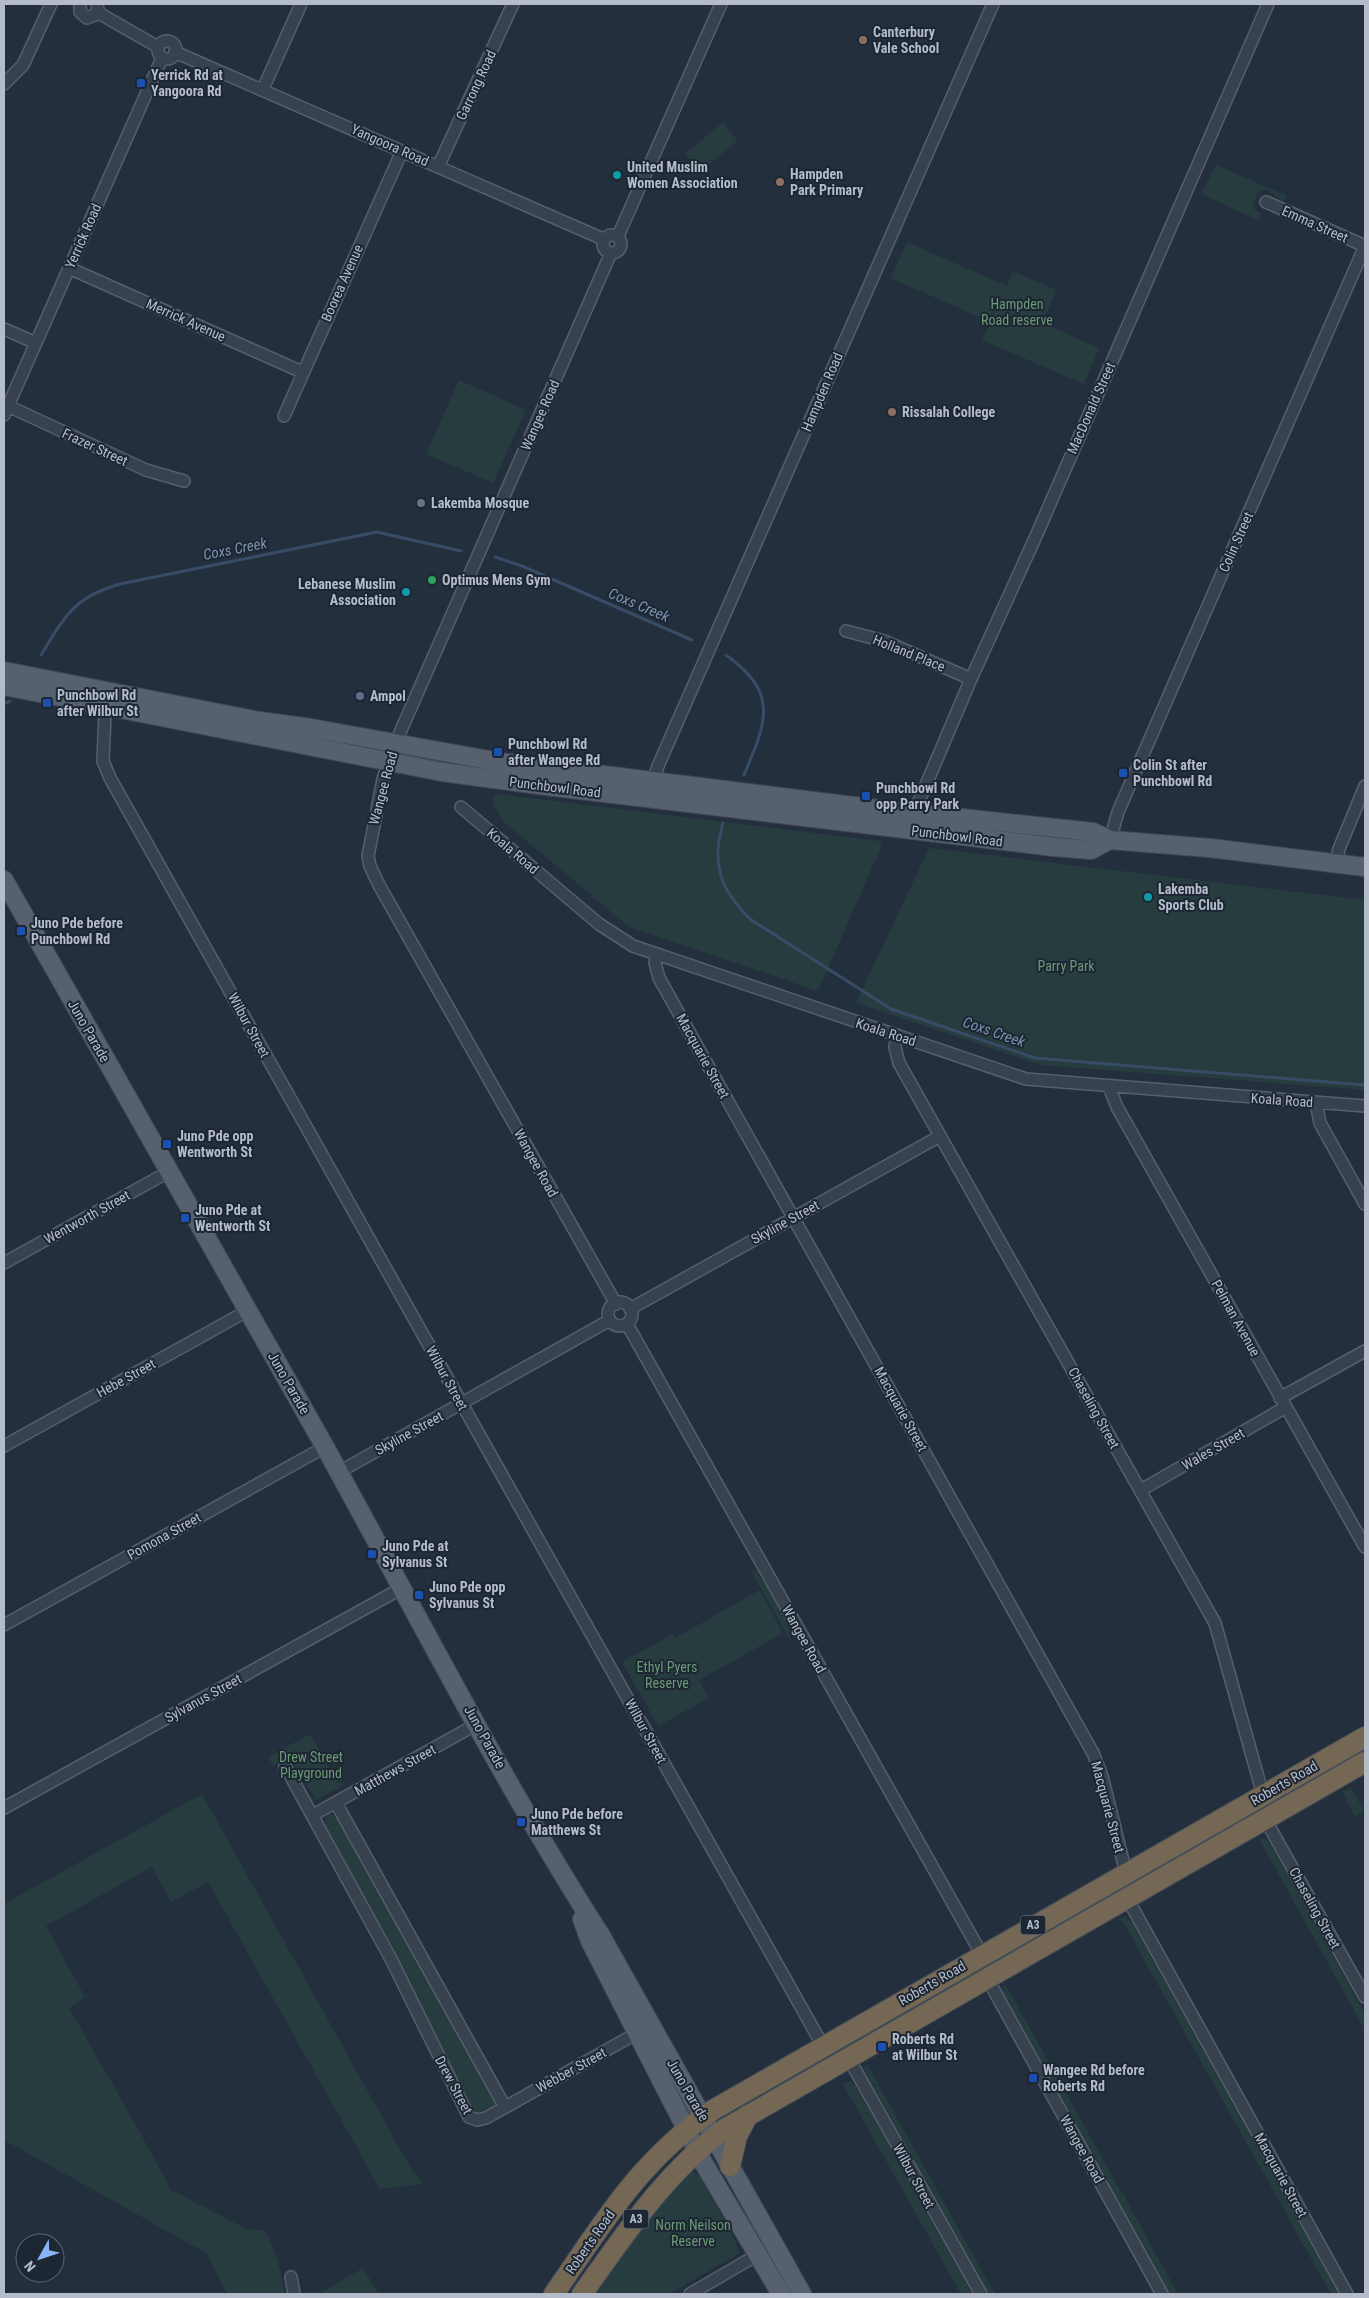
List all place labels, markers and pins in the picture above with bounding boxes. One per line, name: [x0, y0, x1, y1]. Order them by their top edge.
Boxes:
place label: Canterbury Vale School: [873, 24, 939, 56]
marker: Canterbury Vale School: [857, 34, 869, 46]
place label: Yerrick Rd at Yangoora Rd: [151, 67, 223, 99]
marker: Yerrick Rd at Yangoora Rd: [135, 77, 147, 89]
place label: United Muslim Women Association: [627, 159, 738, 191]
place label: Hampden Park Primary: [790, 166, 864, 198]
marker: United Muslim Women Association: [611, 169, 623, 181]
marker: Hampden Park Primary: [774, 176, 786, 188]
place label: Rissalah College: [902, 404, 996, 420]
marker: Rissalah College: [886, 406, 898, 418]
place label: Lakemba Mosque: [431, 495, 529, 511]
marker: Lakemba Mosque: [415, 497, 427, 509]
place label: Optimus Mens Gym: [442, 572, 551, 588]
marker: Optimus Mens Gym: [426, 574, 438, 586]
place label: Lebanese Muslim Association: [298, 576, 396, 608]
marker: Lebanese Muslim Association: [400, 586, 412, 598]
place label: Punchbowl Rd after Wilbur St: [57, 687, 138, 719]
place label: Ampol: [370, 688, 406, 704]
marker: Ampol: [354, 690, 366, 702]
marker: Punchbowl Rd after Wilbur St: [41, 697, 53, 709]
place label: Punchbowl Rd after Wangee Rd: [508, 736, 600, 768]
marker: Punchbowl Rd after Wangee Rd: [492, 746, 504, 758]
place label: Colin St after Punchbowl Rd: [1133, 757, 1212, 789]
marker: Colin St after Punchbowl Rd: [1117, 767, 1129, 779]
place label: Punchbowl Rd opp Parry Park: [876, 780, 960, 812]
marker: Punchbowl Rd opp Parry Park: [860, 790, 872, 802]
place label: Lakemba Sports Club: [1158, 881, 1224, 913]
marker: Lakemba Sports Club: [1142, 891, 1154, 903]
place label: Juno Pde before Punchbowl Rd: [31, 915, 123, 947]
marker: Juno Pde before Punchbowl Rd: [15, 925, 27, 937]
place label: Juno Pde opp Wentworth St: [177, 1128, 253, 1160]
marker: Juno Pde opp Wentworth St: [161, 1138, 173, 1150]
place label: Juno Pde at Wentworth St: [195, 1202, 270, 1234]
marker: Juno Pde at Wentworth St: [179, 1212, 191, 1224]
place label: Juno Pde at Sylvanus St: [382, 1538, 448, 1570]
marker: Juno Pde at Sylvanus St: [366, 1548, 378, 1560]
place label: Juno Pde opp Sylvanus St: [429, 1579, 505, 1611]
marker: Juno Pde opp Sylvanus St: [413, 1589, 425, 1601]
place label: Juno Pde before Matthews St: [531, 1806, 623, 1838]
marker: Juno Pde before Matthews St: [515, 1816, 527, 1828]
place label: Roberts Rd at Wilbur St: [892, 2031, 957, 2063]
marker: Roberts Rd at Wilbur St: [876, 2041, 888, 2053]
place label: Wangee Rd before Roberts Rd: [1043, 2062, 1145, 2094]
marker: Wangee Rd before Roberts Rd: [1027, 2072, 1039, 2084]

